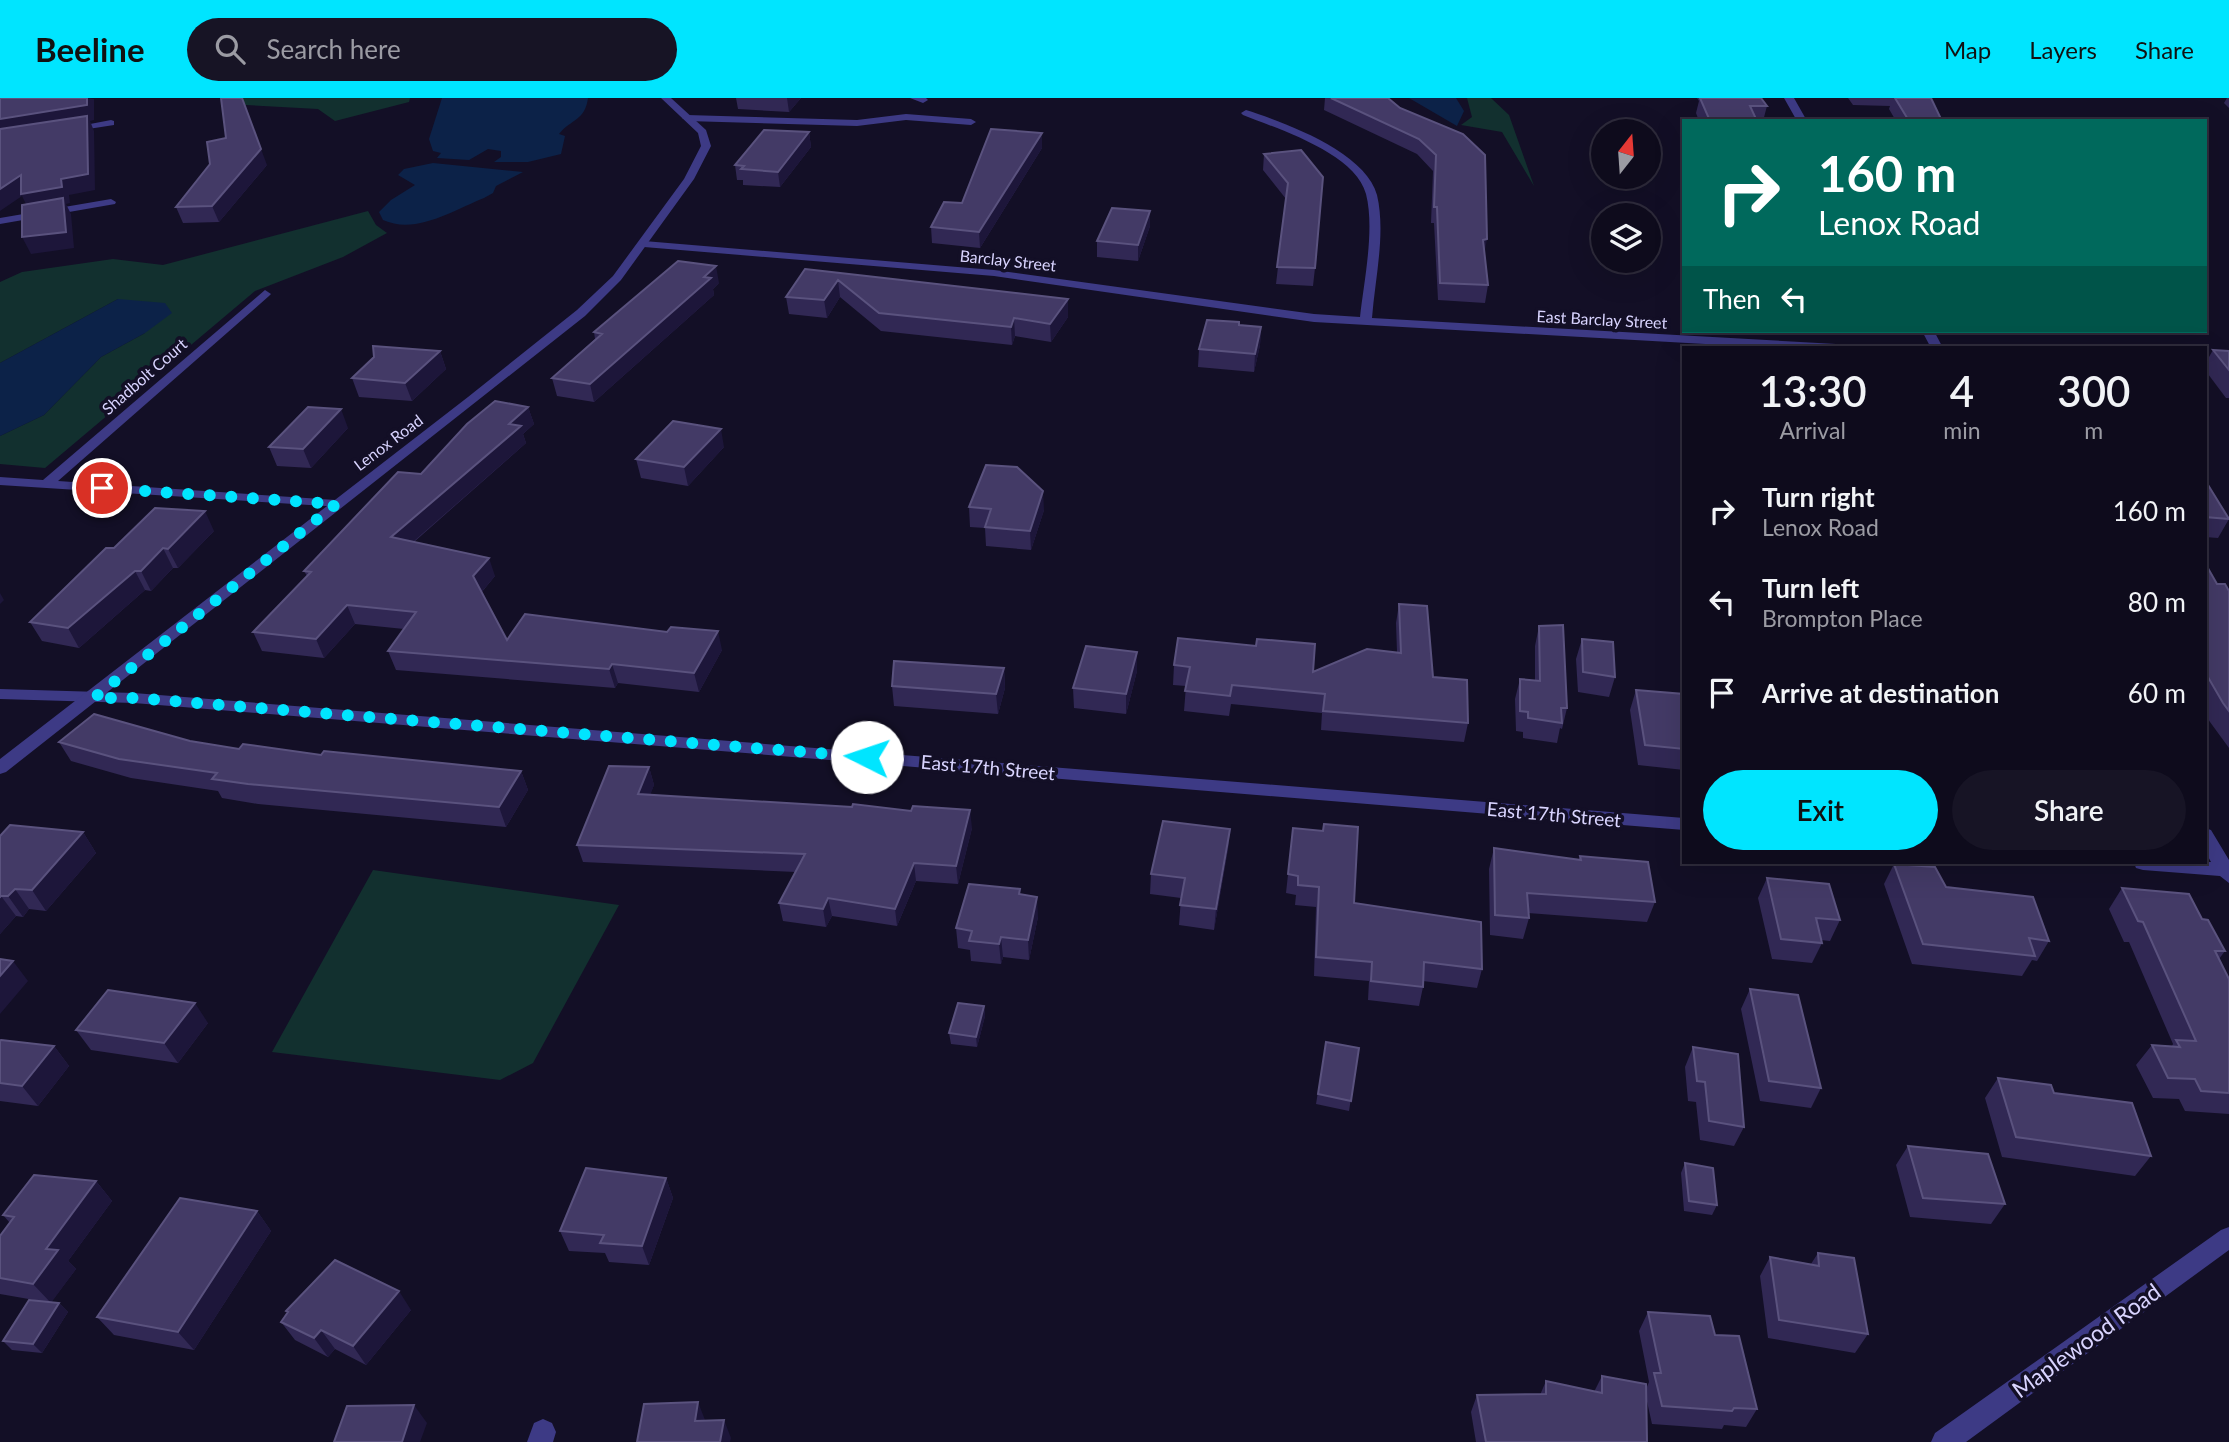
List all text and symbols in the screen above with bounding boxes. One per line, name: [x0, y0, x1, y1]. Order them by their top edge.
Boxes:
search box: [187, 18, 677, 81]
text: Beeline: [35, 29, 145, 69]
icon: search: [211, 30, 249, 68]
text: Search here: [267, 33, 401, 65]
text: Map: [1944, 35, 1991, 64]
text: Layers: [2029, 35, 2097, 64]
text: Share: [2135, 35, 2194, 64]
north arrow: [1591, 119, 1661, 189]
map controls: [1591, 119, 1661, 273]
text: 160 m: [1818, 144, 1956, 202]
icon: right: [1703, 147, 1794, 238]
button: layers: [1591, 203, 1661, 273]
text: Lenox Road: [1818, 203, 1981, 242]
street label: Barclay Street: [959, 245, 1057, 275]
icon: left: [1775, 280, 1813, 318]
text: Then: [1703, 283, 1761, 315]
street label: East Barclay Street: [1536, 306, 1668, 332]
street label: Shadbolt Court: [98, 334, 190, 418]
text: 13:30: [1759, 366, 1867, 416]
text: 4: [1950, 366, 1974, 416]
text: 300: [2057, 366, 2130, 416]
street label: Lenox Road: [350, 410, 426, 474]
text: Arrival: [1780, 416, 1846, 444]
text: min: [1943, 416, 1981, 444]
text: m: [2084, 416, 2103, 444]
pin: [72, 458, 132, 518]
icon: arrive: [83, 469, 121, 507]
text: Turn right: [1762, 481, 1875, 513]
icon: right: [1703, 492, 1741, 530]
text: 160 m: [2113, 495, 2186, 527]
text: Lenox Road: [1762, 513, 1879, 541]
text: Turn left: [1762, 572, 1859, 604]
icon: left: [1703, 583, 1741, 621]
text: 80 m: [2128, 586, 2186, 618]
text: Brompton Place: [1762, 604, 1923, 632]
icon: arrive: [1703, 674, 1741, 712]
text: Arrive at destination: [1762, 677, 1999, 709]
text: 60 m: [2128, 677, 2186, 709]
position arrow: [830, 720, 904, 794]
street label: East 17th Street: [920, 750, 1056, 784]
button: Exit: [1703, 770, 1938, 850]
button: Share: [1952, 770, 2186, 850]
street label: East 17th Street: [1486, 797, 1622, 831]
street label: Maplewood Road: [2006, 1277, 2166, 1403]

